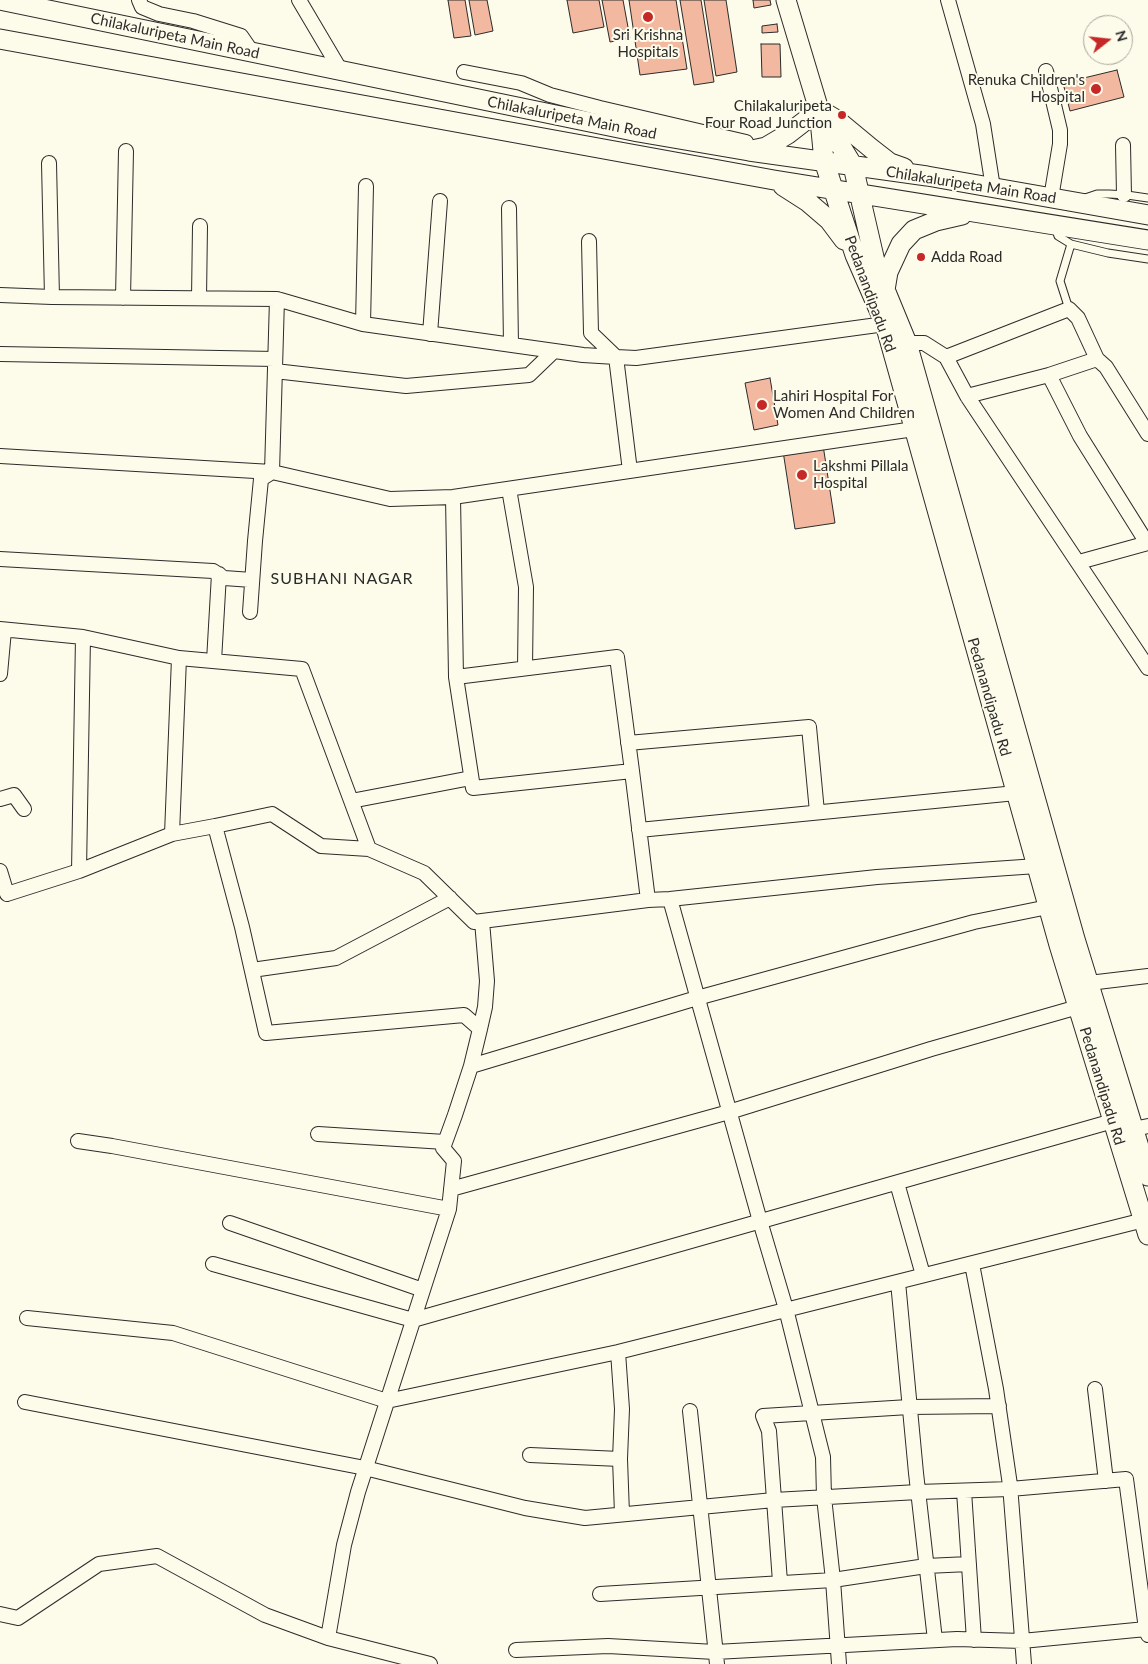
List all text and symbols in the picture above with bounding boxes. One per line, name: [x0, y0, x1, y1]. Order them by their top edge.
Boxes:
street label: Chilakaluripeta Main Road: [89, 9, 261, 63]
marker: Sri Krishna Hospitals: [641, 10, 655, 24]
north arrow: [1083, 15, 1133, 65]
place label: Sri Krishna Hospitals: [613, 26, 683, 61]
text: N: [1112, 28, 1132, 44]
place label: Renuka Children's Hospital: [968, 71, 1085, 106]
marker: Renuka Children's Hospital: [1089, 82, 1103, 96]
street label: Chilakaluripeta Main Road: [486, 93, 658, 143]
place label: Chilakaluripeta Four Road Junction: [705, 97, 832, 132]
marker: Chilakaluripeta Four Road Junction: [836, 109, 848, 121]
street label: Chilakaluripeta Main Road: [885, 163, 1057, 207]
street label: Pedanandipadu Rd: [841, 233, 899, 355]
place label: Adda Road: [931, 248, 1002, 266]
marker: Adda Road: [915, 251, 927, 263]
place label: Lahiri Hospital For Women And Children: [773, 387, 915, 422]
marker: Lahiri Hospital For Women And Children: [755, 398, 769, 412]
place label: Lakshmi Pillala Hospital: [813, 457, 909, 492]
marker: Lakshmi Pillala Hospital: [795, 468, 809, 482]
district label: SUBHANI NAGAR: [269, 569, 415, 589]
street label: Pedanandipadu Rd: [963, 636, 1015, 758]
street label: Pedanandipadu Rd: [1075, 1025, 1129, 1147]

